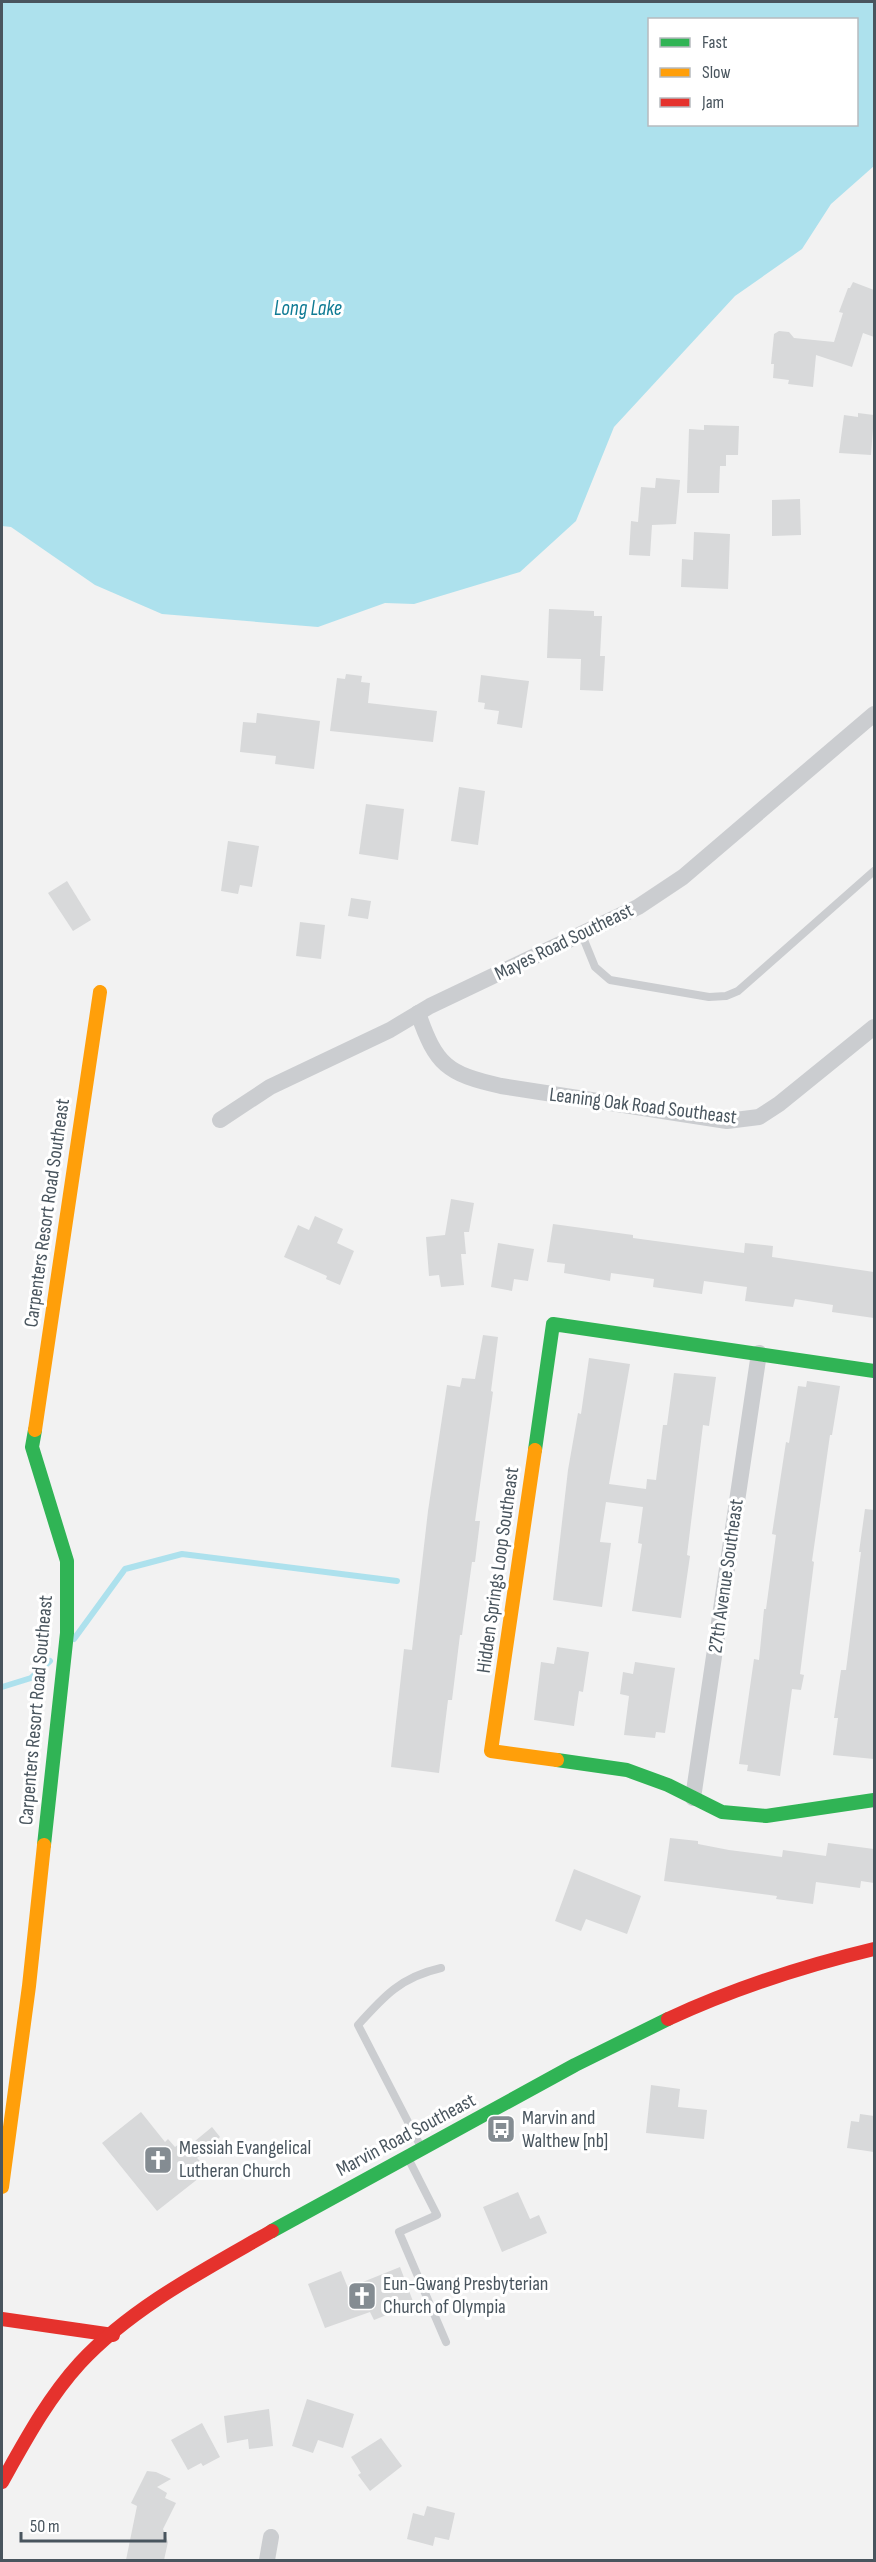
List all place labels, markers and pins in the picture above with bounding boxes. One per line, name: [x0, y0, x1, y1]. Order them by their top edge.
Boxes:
place label: Marvin and Walthew [nb]: [522, 2106, 608, 2153]
bus stop icon: Marvin and Walthew [nb]: [485, 2113, 517, 2145]
place label: Messiah Evangelical Lutheran Church: [179, 2136, 311, 2183]
church icon: Messiah Evangelical Lutheran Church: [142, 2144, 174, 2176]
place label: Eun-Gwang Presbyterian Church of Olympia: [383, 2272, 548, 2319]
church icon: Eun-Gwang Presbyterian Church of Olympia: [346, 2280, 378, 2312]

